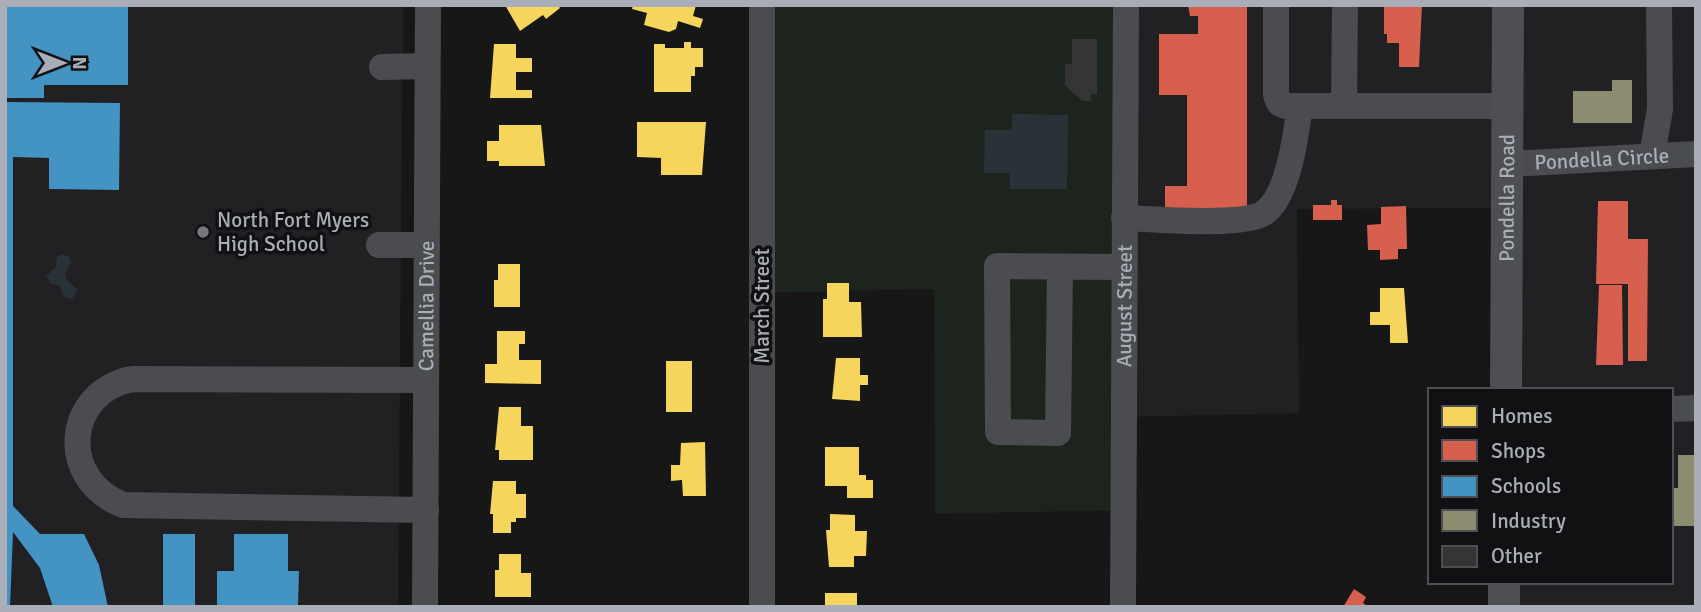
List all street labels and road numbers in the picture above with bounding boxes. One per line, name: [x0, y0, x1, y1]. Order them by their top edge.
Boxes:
street label: Pondella Road: [1494, 134, 1520, 262]
street label: Pondella Circle: [1534, 142, 1670, 176]
street label: Camellia Drive: [413, 241, 440, 371]
street label: August Street: [1111, 245, 1138, 367]
street label: March Street: [749, 248, 775, 364]

